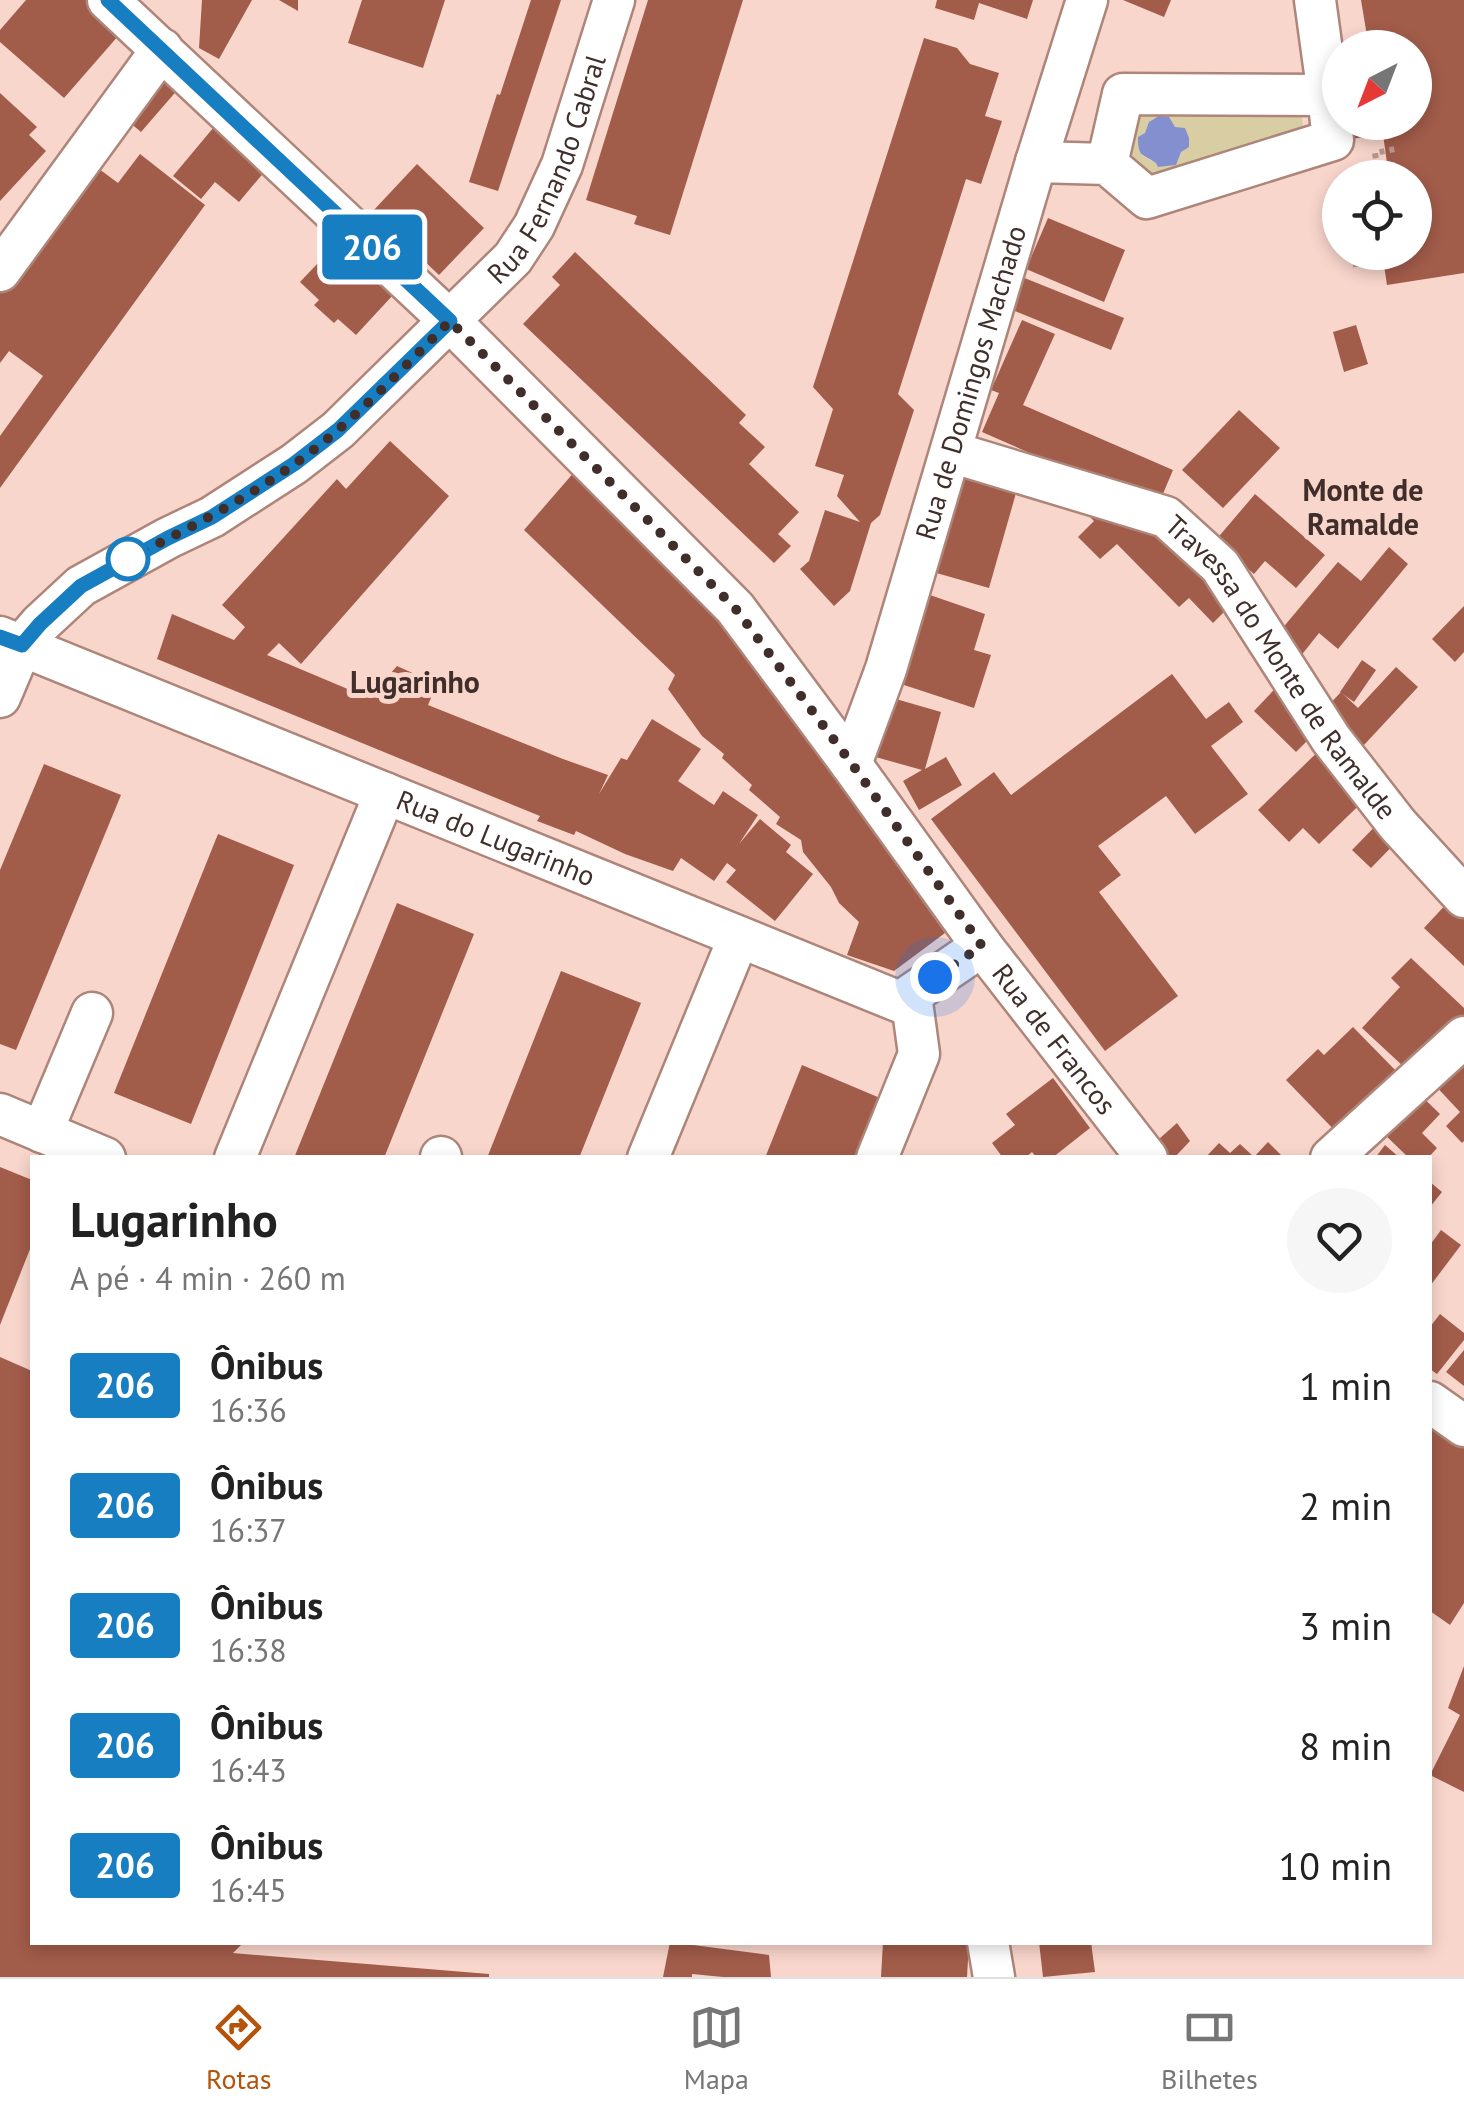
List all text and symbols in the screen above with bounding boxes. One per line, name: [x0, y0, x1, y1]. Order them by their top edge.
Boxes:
north arrow: [1322, 30, 1432, 140]
map controls: [1322, 30, 1432, 270]
street label: Rua Fernando Cabral: [479, 50, 614, 291]
button: locate: [1322, 160, 1432, 270]
line badge: 206: [314, 214, 430, 280]
street label: Rua de Domingos Machado: [906, 221, 1034, 544]
text: 206: [342, 224, 402, 270]
district label: Monte de Ramalde: [1302, 470, 1424, 543]
street label: Travessa do Monte de Ramalde: [1158, 506, 1406, 827]
unlabelled marker: [107, 538, 149, 580]
district label: Lugarinho: [350, 662, 480, 701]
street label: Rua do Lugarinho: [391, 781, 601, 894]
your location: [910, 952, 960, 1002]
street label: Rua de Francos: [984, 956, 1125, 1122]
text: Lugarinho: [70, 1188, 278, 1250]
button: heart: [1287, 1188, 1392, 1293]
text: A pé · 4 min · 260 m: [70, 1257, 346, 1299]
text: Ônibus: [210, 1340, 323, 1389]
text: 1 min: [1299, 1361, 1392, 1410]
text: 206: [95, 1362, 155, 1408]
text: 16:36: [210, 1389, 287, 1431]
text: Ônibus: [210, 1460, 323, 1509]
text: 2 min: [1299, 1481, 1392, 1530]
text: 206: [95, 1482, 155, 1528]
text: 16:37: [210, 1509, 287, 1551]
text: Ônibus: [210, 1580, 323, 1629]
text: 3 min: [1299, 1601, 1392, 1650]
text: 206: [95, 1602, 155, 1648]
text: 16:38: [210, 1629, 287, 1671]
text: Ônibus: [210, 1700, 323, 1749]
text: 8 min: [1299, 1721, 1392, 1770]
text: 206: [95, 1722, 155, 1768]
text: 16:43: [210, 1749, 287, 1791]
text: Ônibus: [210, 1820, 323, 1869]
text: 10 min: [1279, 1841, 1392, 1890]
text: 206: [95, 1842, 155, 1888]
text: 16:45: [210, 1869, 287, 1911]
tab: Rotas: [206, 2000, 272, 2097]
tab: Mapa: [684, 2000, 749, 2097]
tab: Bilhetes: [1161, 2000, 1258, 2097]

